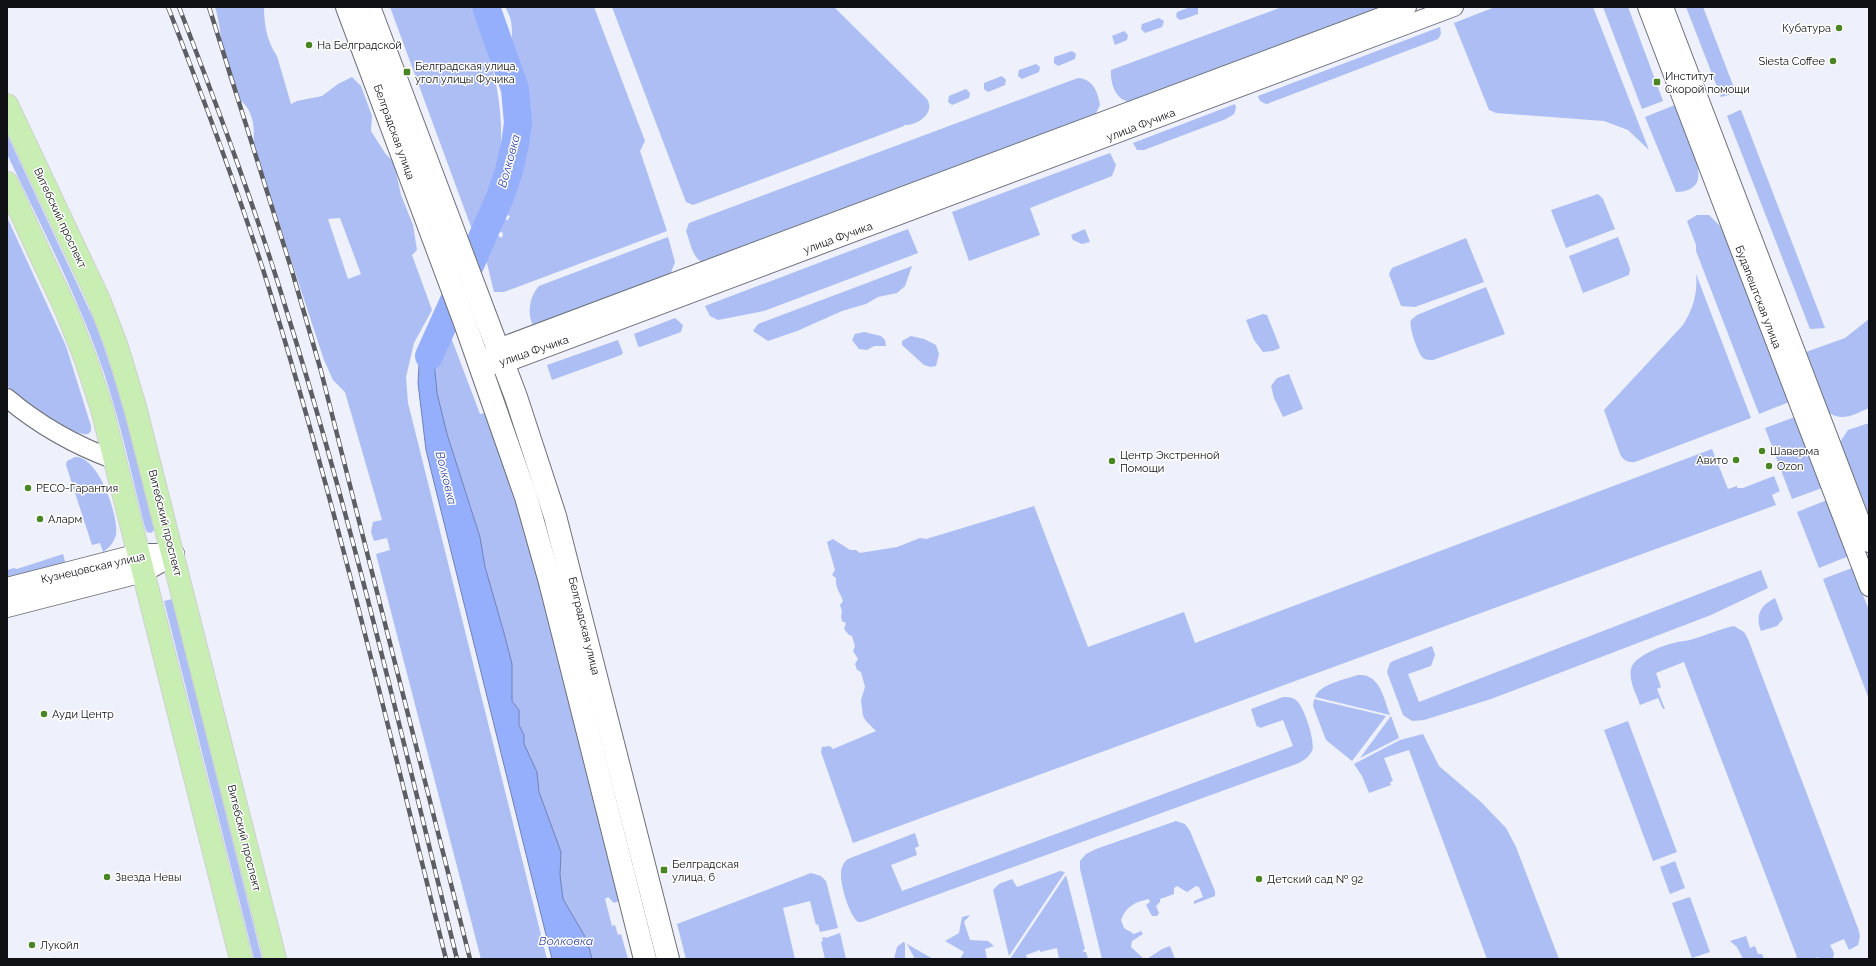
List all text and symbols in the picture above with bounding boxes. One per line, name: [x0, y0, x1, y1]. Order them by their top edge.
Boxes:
place label: Кубатура: [1782, 22, 1831, 35]
marker: Кубатура: [1834, 23, 1844, 33]
place label: На Белградской: [317, 39, 402, 52]
marker: На Белградской: [304, 40, 314, 50]
place label: Siesta Coffee: [1759, 55, 1826, 68]
marker: Siesta Coffee: [1828, 56, 1838, 66]
place label: Белградская улица, угол улицы Фучика: [415, 60, 518, 86]
marker: Белградская улица, угол улицы Фучика: [402, 67, 412, 77]
place label: Институт Скорой помощи: [1665, 70, 1750, 96]
marker: Институт Скорой помощи: [1652, 77, 1662, 87]
street label: Белградская улица: [371, 83, 417, 181]
street label: улица Фучика: [1105, 106, 1177, 144]
water label: Волковка: [495, 133, 523, 189]
street label: Витебский проспект: [31, 166, 89, 271]
street label: улица Фучика: [802, 219, 874, 257]
street label: Будапештская улица: [1732, 244, 1784, 350]
street label: улица Фучика: [498, 333, 570, 369]
place label: Шаверма: [1770, 445, 1819, 458]
marker: Шаверма: [1757, 446, 1767, 456]
place label: Центр Экстренной Помощи: [1120, 449, 1219, 475]
water label: Волковка: [433, 450, 459, 506]
place label: Авито: [1696, 454, 1728, 467]
marker: Авито: [1731, 455, 1741, 465]
marker: Центр Экстренной Помощи: [1107, 456, 1117, 466]
place label: Ozon: [1777, 460, 1804, 473]
marker: Ozon: [1764, 461, 1774, 471]
street label: Витебский проспект: [145, 468, 185, 578]
place label: РЕСО-Гарантия: [36, 482, 118, 495]
marker: РЕСО-Гарантия: [23, 483, 33, 493]
place label: Аларм: [48, 513, 82, 526]
marker: Аларм: [35, 514, 45, 524]
street label: Кузнецовская улица: [40, 550, 146, 586]
street label: Белградская улица: [566, 576, 602, 676]
place label: Ауди Центр: [52, 708, 114, 721]
marker: Ауди Центр: [39, 709, 49, 719]
street label: Витебский проспект: [224, 783, 264, 893]
place label: Белградская улица, 6: [672, 858, 739, 884]
marker: Белградская улица, 6: [659, 865, 669, 875]
place label: Звезда Невы: [115, 871, 181, 884]
marker: Звезда Невы: [102, 872, 112, 882]
place label: Детский сад № 92: [1267, 873, 1364, 886]
marker: Детский сад № 92: [1254, 874, 1264, 884]
water label: Волковка: [539, 934, 593, 948]
place label: Лукойл: [40, 939, 79, 952]
marker: Лукойл: [27, 940, 37, 950]

